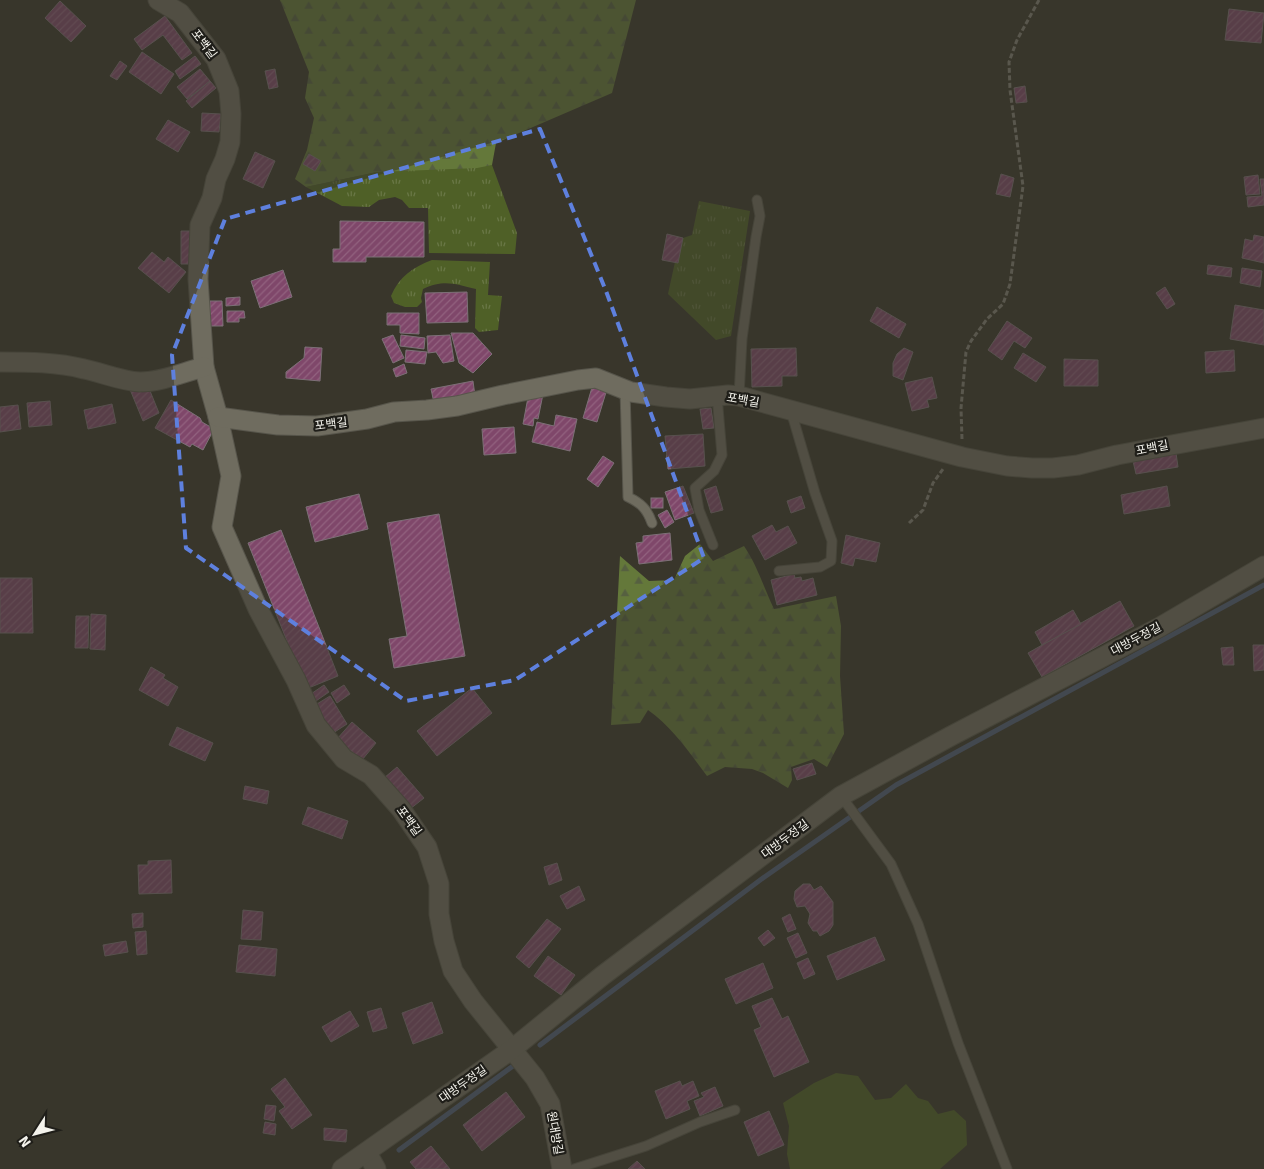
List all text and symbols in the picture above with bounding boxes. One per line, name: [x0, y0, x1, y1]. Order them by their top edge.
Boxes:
street label: 포백길: [188, 27, 220, 62]
street label: 포백길: [725, 390, 761, 411]
street label: 포백길: [314, 415, 348, 434]
street label: 포백길: [1134, 438, 1170, 459]
street label: 대방두정길: [1108, 620, 1164, 659]
street label: 포백길: [393, 803, 424, 839]
street label: 대방두정길: [759, 817, 812, 862]
street label: 대방두정길: [436, 1062, 490, 1106]
north arrow: [10, 1109, 60, 1159]
street label: 원대방길: [543, 1110, 566, 1156]
text: N: [15, 1132, 35, 1150]

